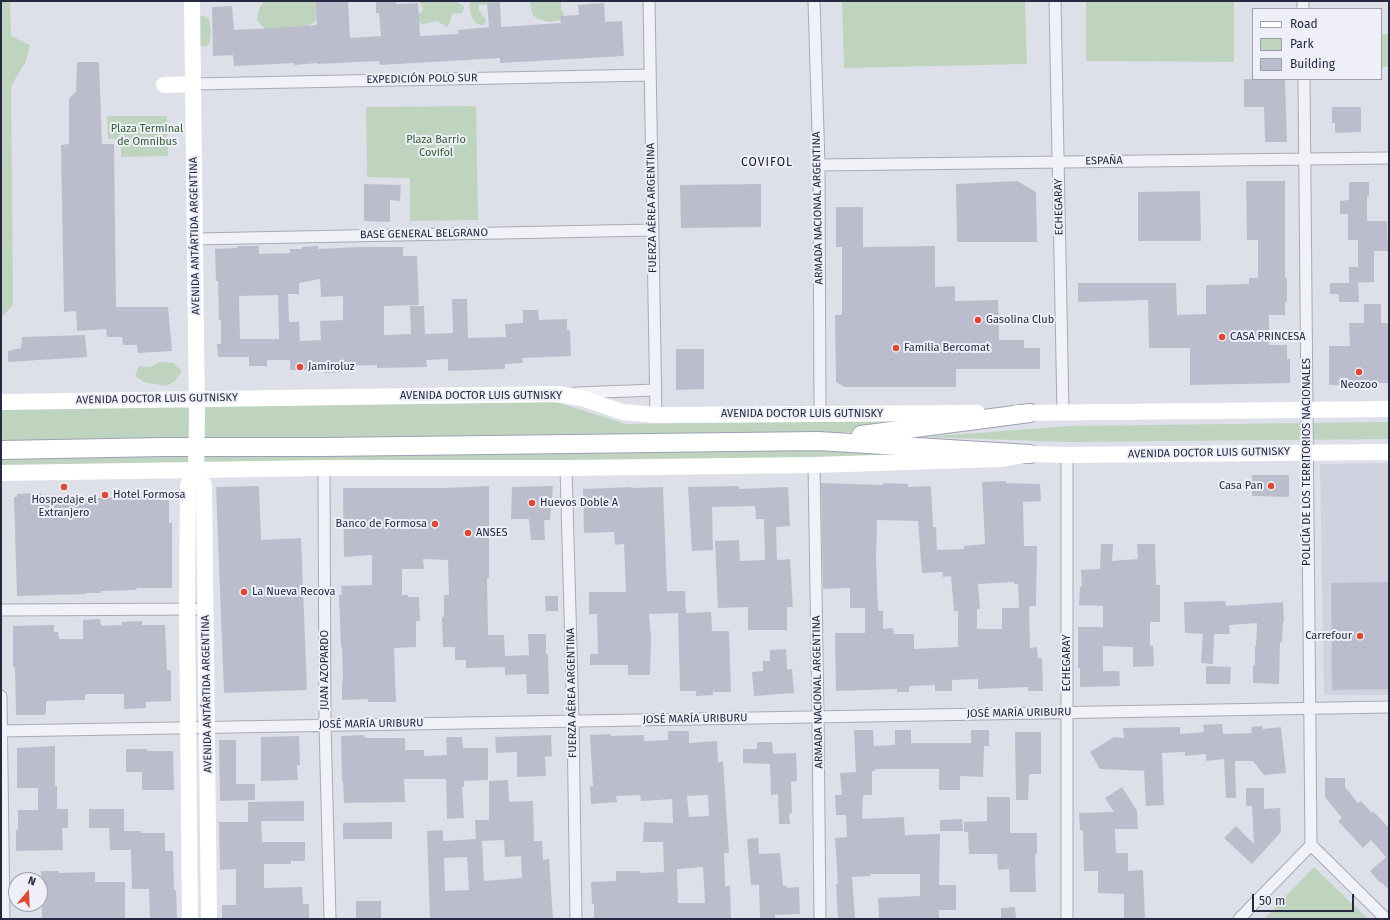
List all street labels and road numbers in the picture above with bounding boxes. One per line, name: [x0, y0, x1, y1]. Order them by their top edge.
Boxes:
street label: EXPEDICIÓN POLO SUR: [366, 71, 478, 87]
street label: ARMADA NACIONAL ARGENTINA: [810, 131, 826, 285]
street label: FUERZA AÉREA ARGENTINA: [644, 143, 660, 273]
street label: ESPAÑA: [1085, 154, 1123, 168]
street label: AVENIDA ANTÁRTIDA ARGENTINA: [187, 157, 203, 315]
street label: ECHEGARAY: [1052, 178, 1066, 236]
street label: BASE GENERAL BELGRANO: [360, 226, 488, 242]
street label: POLICÍA DE LOS TERRITORIOS NACIONALES: [1300, 358, 1314, 566]
street label: AVENIDA DOCTOR LUIS GUTNISKY: [400, 389, 562, 403]
street label: AVENIDA DOCTOR LUIS GUTNISKY: [76, 391, 238, 407]
street label: AVENIDA DOCTOR LUIS GUTNISKY: [721, 407, 883, 421]
street label: AVENIDA DOCTOR LUIS GUTNISKY: [1128, 445, 1290, 461]
street label: AVENIDA ANTÁRTIDA ARGENTINA: [199, 615, 215, 773]
street label: ARMADA NACIONAL ARGENTINA: [810, 615, 826, 769]
street label: FUERZA AÉREA ARGENTINA: [564, 628, 580, 758]
street label: JUAN AZOPARDO: [318, 630, 332, 710]
street label: ECHEGARAY: [1060, 635, 1074, 691]
street label: JOSÉ MARÍA URIBURU: [967, 705, 1071, 721]
street label: JOSÉ MARÍA URIBURU: [643, 711, 747, 727]
street label: JOSÉ MARÍA URIBURU: [319, 716, 423, 732]

